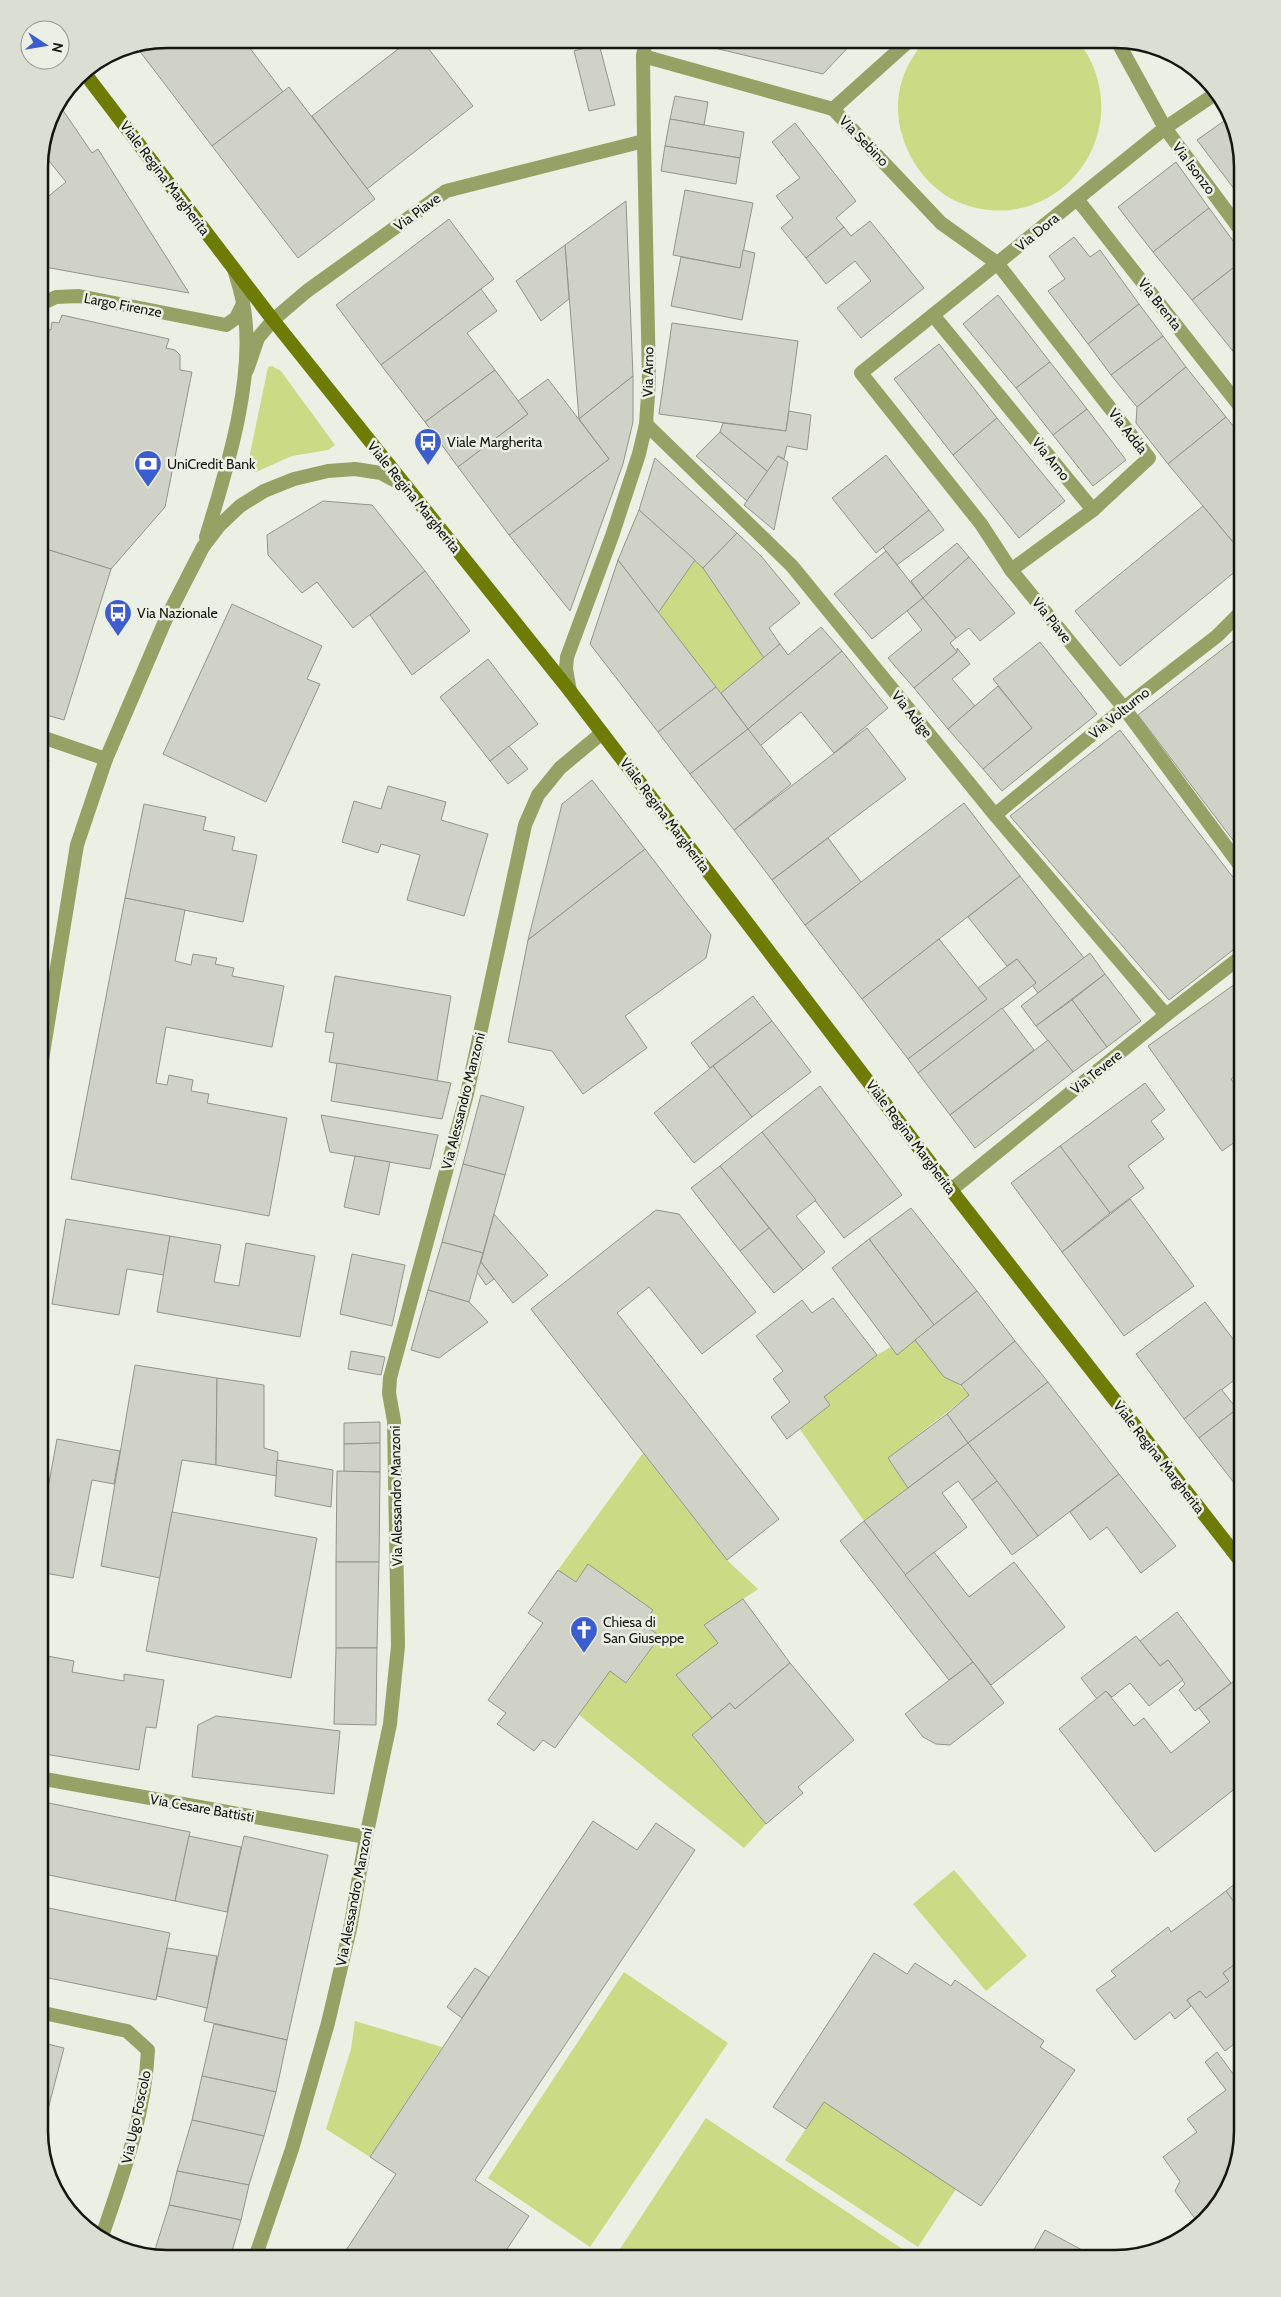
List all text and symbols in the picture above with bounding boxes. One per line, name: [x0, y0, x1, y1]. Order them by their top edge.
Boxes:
north arrow: [20, 20, 70, 70]
text: N: [48, 41, 68, 54]
street label: Via Sebino: [835, 112, 893, 170]
street label: Viale Regina Margherita: [116, 117, 214, 239]
street label: Via Isonzo: [1168, 138, 1220, 198]
street label: Via Piave: [390, 189, 444, 235]
street label: Via Dora: [1012, 209, 1063, 255]
street label: Via Brenta: [1134, 274, 1186, 334]
street label: Largo Firenze: [83, 289, 163, 321]
street label: Via Arno: [639, 346, 657, 397]
street label: Via Adda: [1105, 405, 1151, 458]
bus stop icon: Viale Margherita: [413, 427, 443, 466]
place label: Viale Margherita: [447, 433, 543, 451]
street label: Via Arno: [1028, 434, 1074, 485]
street label: Viale Regina Margherita: [363, 438, 465, 557]
bank icon: UniCredit Bank: [133, 449, 163, 488]
place label: UniCredit Bank: [167, 455, 256, 473]
street label: Via Piave: [1028, 594, 1076, 646]
bus stop icon: Via Nazionale: [103, 598, 133, 637]
place label: Via Nazionale: [137, 604, 218, 622]
street label: Via Volturno: [1085, 683, 1153, 743]
street label: Via Adige: [888, 687, 936, 741]
street label: Viale Regina Margherita: [616, 754, 714, 876]
street label: Via Alessandro Manzoni: [437, 1031, 489, 1171]
street label: Via Tevere: [1067, 1046, 1125, 1098]
street label: Viale Regina Margherita: [862, 1076, 960, 1198]
street label: Viale Regina Margherita: [1109, 1397, 1209, 1517]
street label: Via Alessandro Manzoni: [386, 1425, 406, 1566]
place label: Chiesa di San Giuseppe: [603, 1613, 684, 1647]
church icon: Chiesa di San Giuseppe: [569, 1615, 599, 1654]
street label: Via Cesare Battisti: [148, 1790, 256, 1826]
street label: Via Alessandro Manzoni: [332, 1826, 376, 1968]
street label: Via Ugo Foscolo: [117, 2068, 155, 2165]

